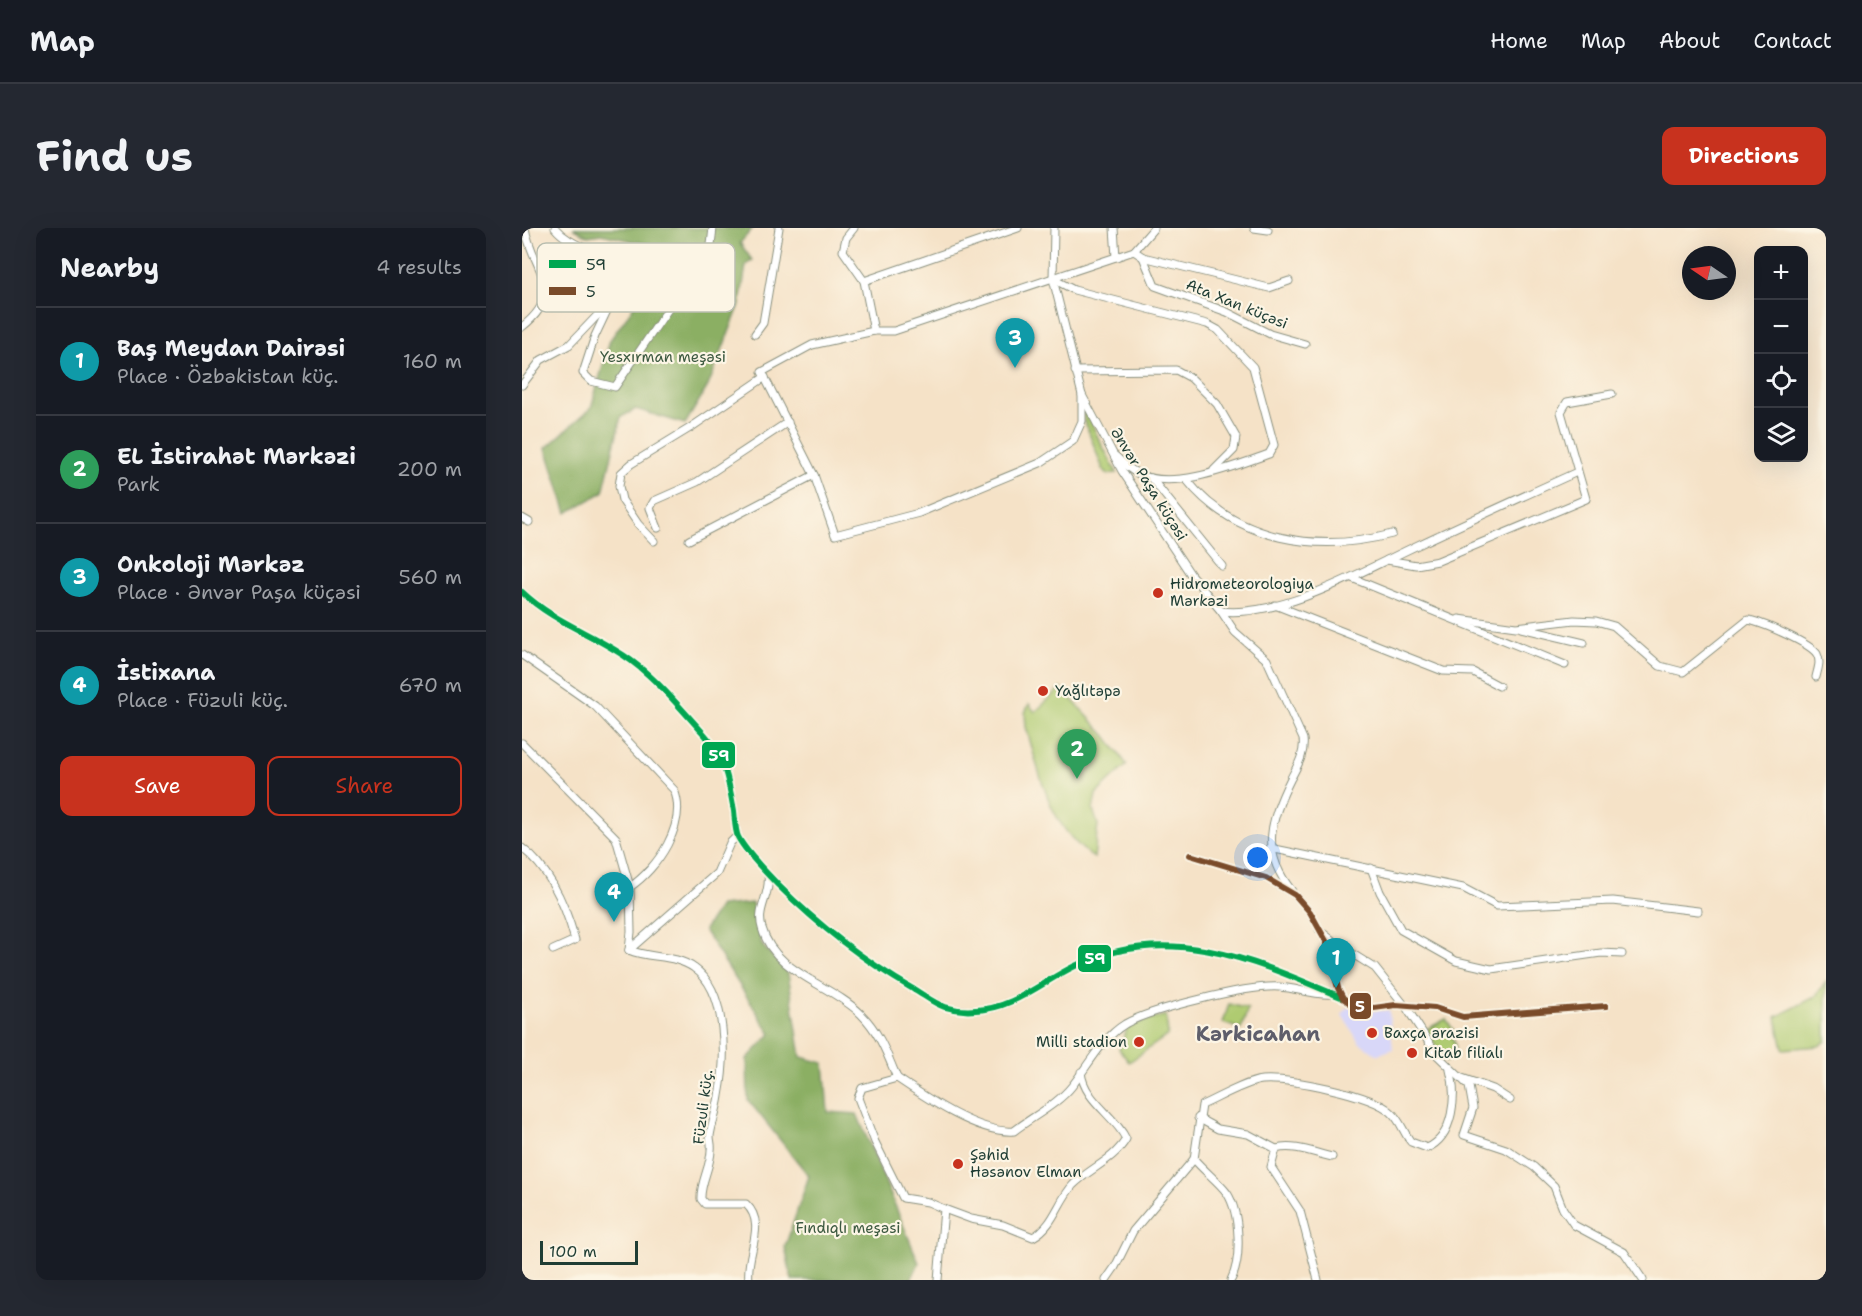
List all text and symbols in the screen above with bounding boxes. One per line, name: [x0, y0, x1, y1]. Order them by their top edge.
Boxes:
text: Map: [30, 22, 95, 60]
text: Home: [1490, 27, 1548, 55]
text: Map: [1581, 27, 1626, 55]
text: About: [1659, 27, 1720, 55]
text: Contact: [1753, 27, 1832, 55]
button: Directions: [1662, 127, 1826, 185]
text: Find us: [36, 128, 193, 184]
legend: [537, 243, 735, 312]
north arrow: [1682, 246, 1736, 300]
map controls: [1754, 246, 1808, 462]
button: +: [1754, 246, 1808, 300]
text: Nearby: [60, 250, 159, 285]
text: 4 results: [376, 254, 462, 280]
text: 59: [586, 254, 606, 275]
street label: Ata Xan küçəsi: [1183, 274, 1291, 334]
text: 5: [586, 281, 596, 302]
button: −: [1754, 300, 1808, 354]
pin: 3: [996, 318, 1034, 368]
text: Baş Meydan Dairəsi: [117, 334, 345, 363]
park label: Yesxırman meşəsi: [600, 347, 726, 367]
text: 1: [75, 348, 84, 374]
text: 160 m: [403, 348, 462, 374]
button: locate: [1754, 354, 1808, 408]
text: Place · Özbəkistan küç.: [117, 363, 338, 389]
button: layers: [1754, 408, 1808, 462]
street label: Ənvər Paşa küçəsi: [1106, 423, 1192, 545]
text: EL İstirahət Mərkəzi: [117, 442, 356, 471]
text: 2: [73, 456, 87, 482]
text: 200 m: [397, 456, 462, 482]
text: Park: [117, 471, 160, 497]
text: Onkoloji Mərkəz: [117, 550, 305, 579]
text: 3: [73, 564, 87, 590]
text: 560 m: [399, 564, 462, 590]
place label: Hidrometeorologiya Mərkəzi: [1170, 574, 1315, 611]
text: Place · Ənvər Paşa küçəsi: [117, 579, 361, 605]
marker: Hidrometeorologiya Mərkəzi: [1151, 586, 1165, 600]
text: İstixana: [117, 658, 215, 687]
text: 4: [73, 672, 87, 698]
text: 670 m: [399, 672, 462, 698]
place label: Yağlıtəpə: [1055, 681, 1121, 701]
marker: Yağlıtəpə: [1036, 684, 1050, 698]
text: Place · Füzuli küç.: [117, 687, 288, 713]
pin: 2: [1058, 730, 1096, 779]
line badge: 59: [701, 741, 736, 769]
text: 59: [709, 745, 729, 766]
button: Save: [60, 756, 255, 816]
button: Share: [267, 756, 462, 816]
your location: [1243, 843, 1272, 872]
pin: 4: [594, 872, 634, 922]
pin: 1: [1316, 938, 1356, 988]
line badge: 59: [1077, 944, 1112, 973]
text: 59: [1085, 948, 1105, 969]
line badge: 5: [1349, 992, 1372, 1020]
text: 5: [1355, 996, 1365, 1017]
district label: Kərkicahan: [1196, 1020, 1320, 1048]
place label: Baxça ərazisi: [1384, 1023, 1479, 1043]
marker: Baxça ərazisi: [1365, 1026, 1379, 1040]
place label: Milli stadion: [1036, 1032, 1127, 1052]
marker: Milli stadion: [1132, 1035, 1146, 1049]
place label: Kitab filialı: [1424, 1043, 1503, 1063]
marker: Kitab filialı: [1405, 1046, 1419, 1060]
street label: Füzuli küç.: [688, 1068, 718, 1146]
place label: Şəhid Həsənov Elman: [970, 1145, 1081, 1182]
marker: Şəhid Həsənov Elman: [951, 1157, 965, 1171]
park label: Fındıqlı meşəsi: [796, 1218, 900, 1238]
scale bar: [540, 1238, 638, 1266]
text: 100 m: [549, 1241, 597, 1262]

